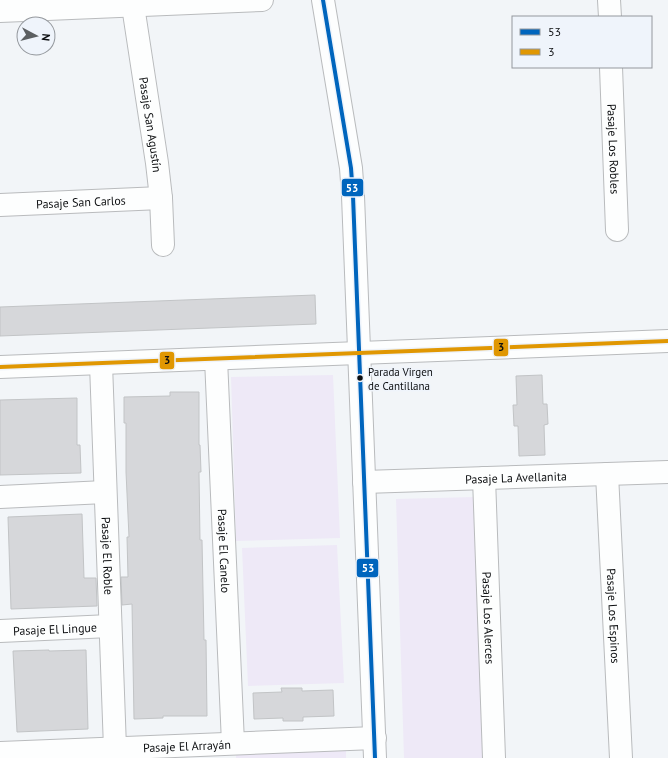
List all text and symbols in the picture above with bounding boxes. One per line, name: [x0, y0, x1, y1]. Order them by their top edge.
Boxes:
north arrow: [16, 16, 56, 56]
legend: [512, 16, 652, 68]
text: 53: [548, 24, 561, 39]
text: N: [39, 33, 53, 42]
text: 3: [548, 44, 555, 59]
street label: Pasaje San Agustín: [136, 76, 166, 173]
street label: Pasaje Los Robles: [605, 104, 623, 194]
line badge: 53: [341, 178, 364, 197]
text: 53: [346, 181, 358, 195]
street label: Pasaje San Carlos: [36, 192, 126, 211]
line badge: 3: [493, 338, 509, 357]
text: 3: [498, 340, 504, 354]
line badge: 3: [159, 351, 175, 370]
text: 3: [164, 353, 170, 367]
place label: Parada Virgen de Cantillana: [368, 365, 433, 393]
marker: Parada Virgen de Cantillana: [355, 373, 365, 383]
street label: Pasaje La Avellanita: [465, 468, 567, 486]
street label: Pasaje El Canelo: [215, 508, 234, 593]
street label: Pasaje El Roble: [99, 517, 117, 595]
line badge: 53: [356, 558, 379, 578]
text: 53: [362, 561, 374, 575]
street label: Pasaje Los Espinos: [604, 568, 624, 664]
street label: Pasaje Los Alerces: [480, 571, 498, 665]
street label: Pasaje El Lingue: [13, 619, 97, 638]
street label: Pasaje El Arrayán: [143, 736, 231, 755]

